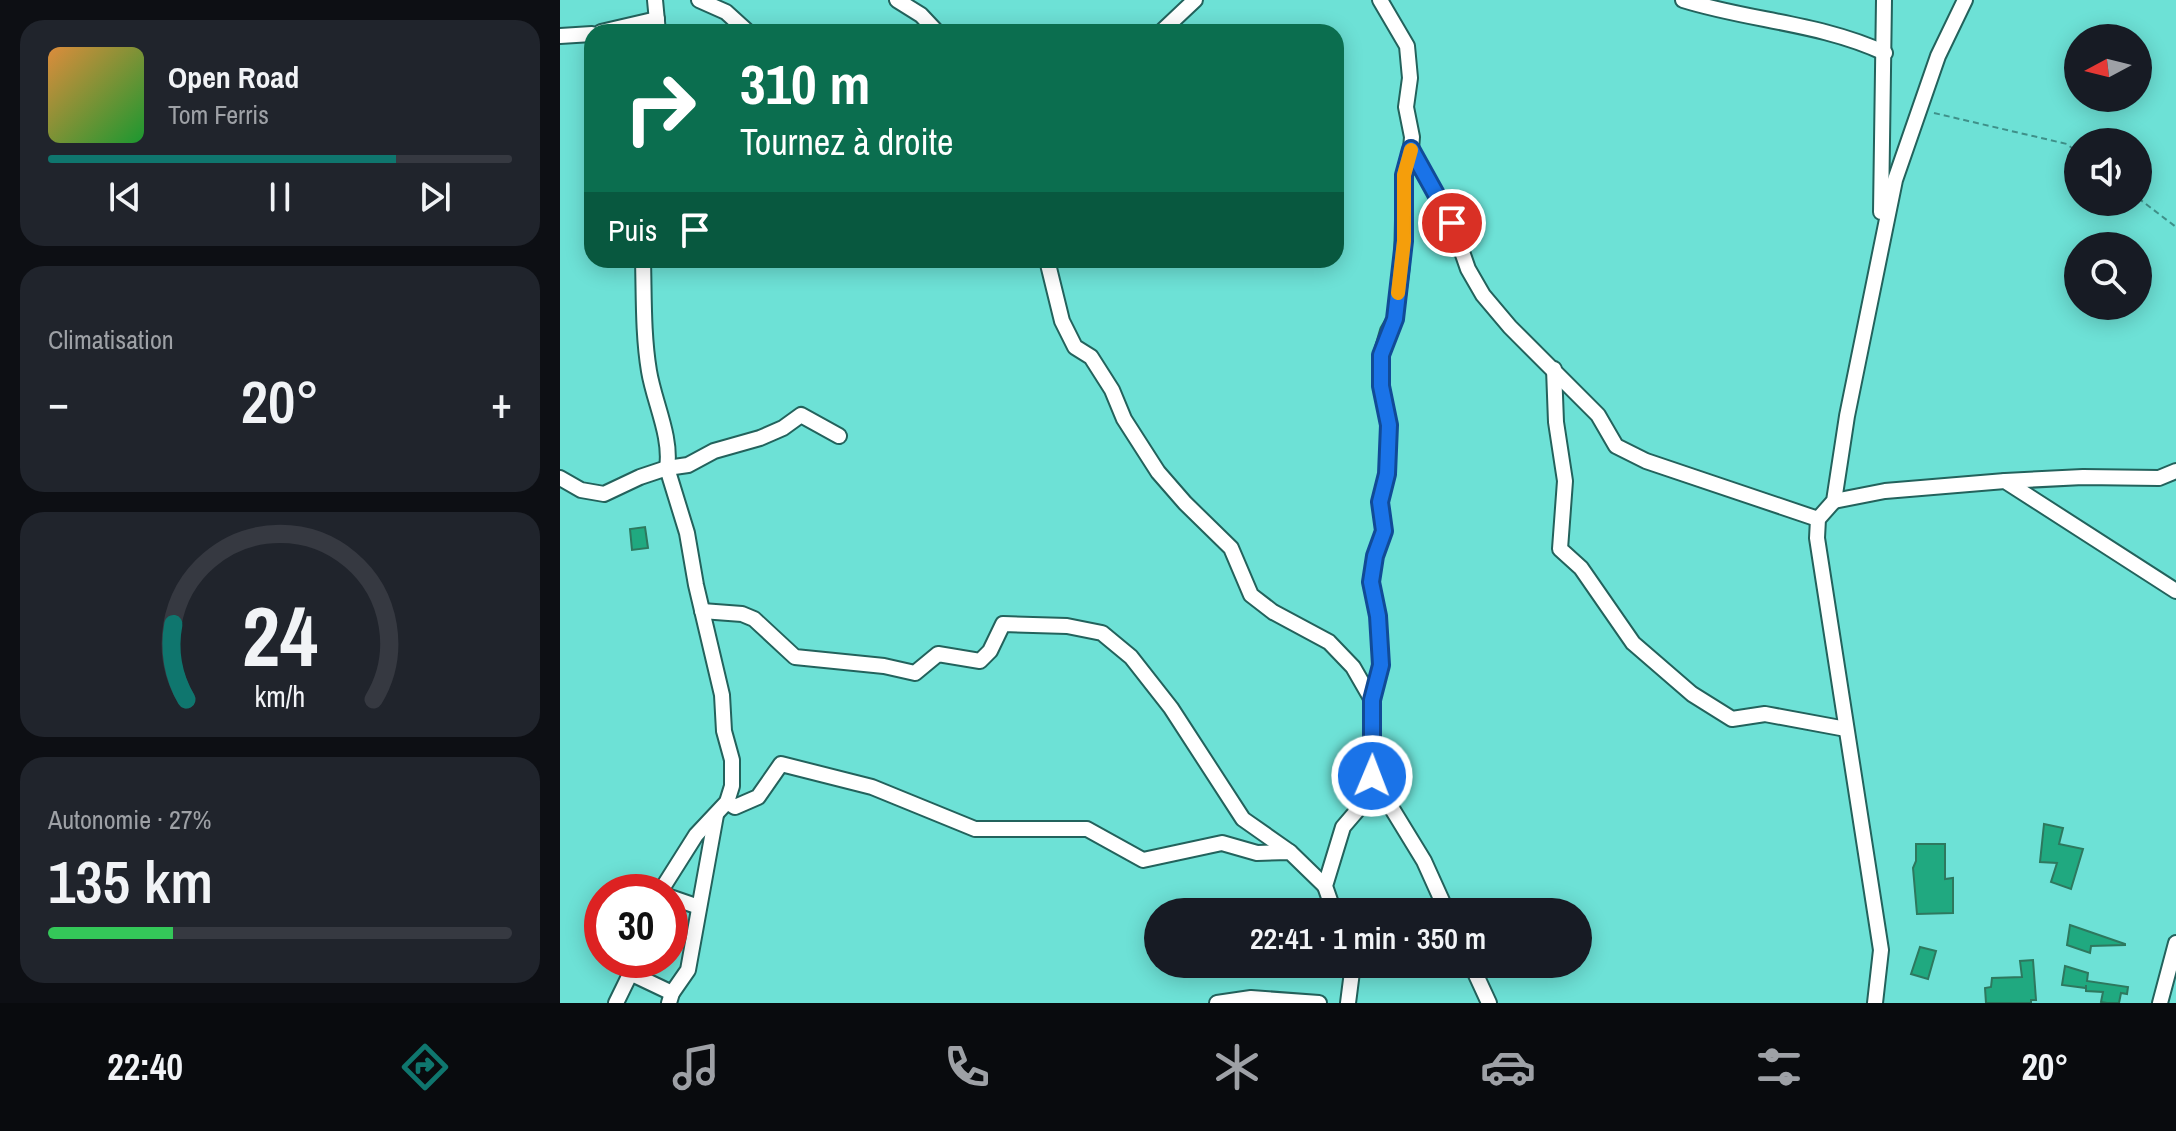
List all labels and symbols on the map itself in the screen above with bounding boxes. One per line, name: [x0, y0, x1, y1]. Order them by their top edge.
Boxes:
north arrow: [2064, 24, 2152, 112]
pin: [1418, 189, 1486, 257]
position arrow: [1330, 734, 1414, 818]
speed limit sign: 30: [584, 874, 688, 978]

